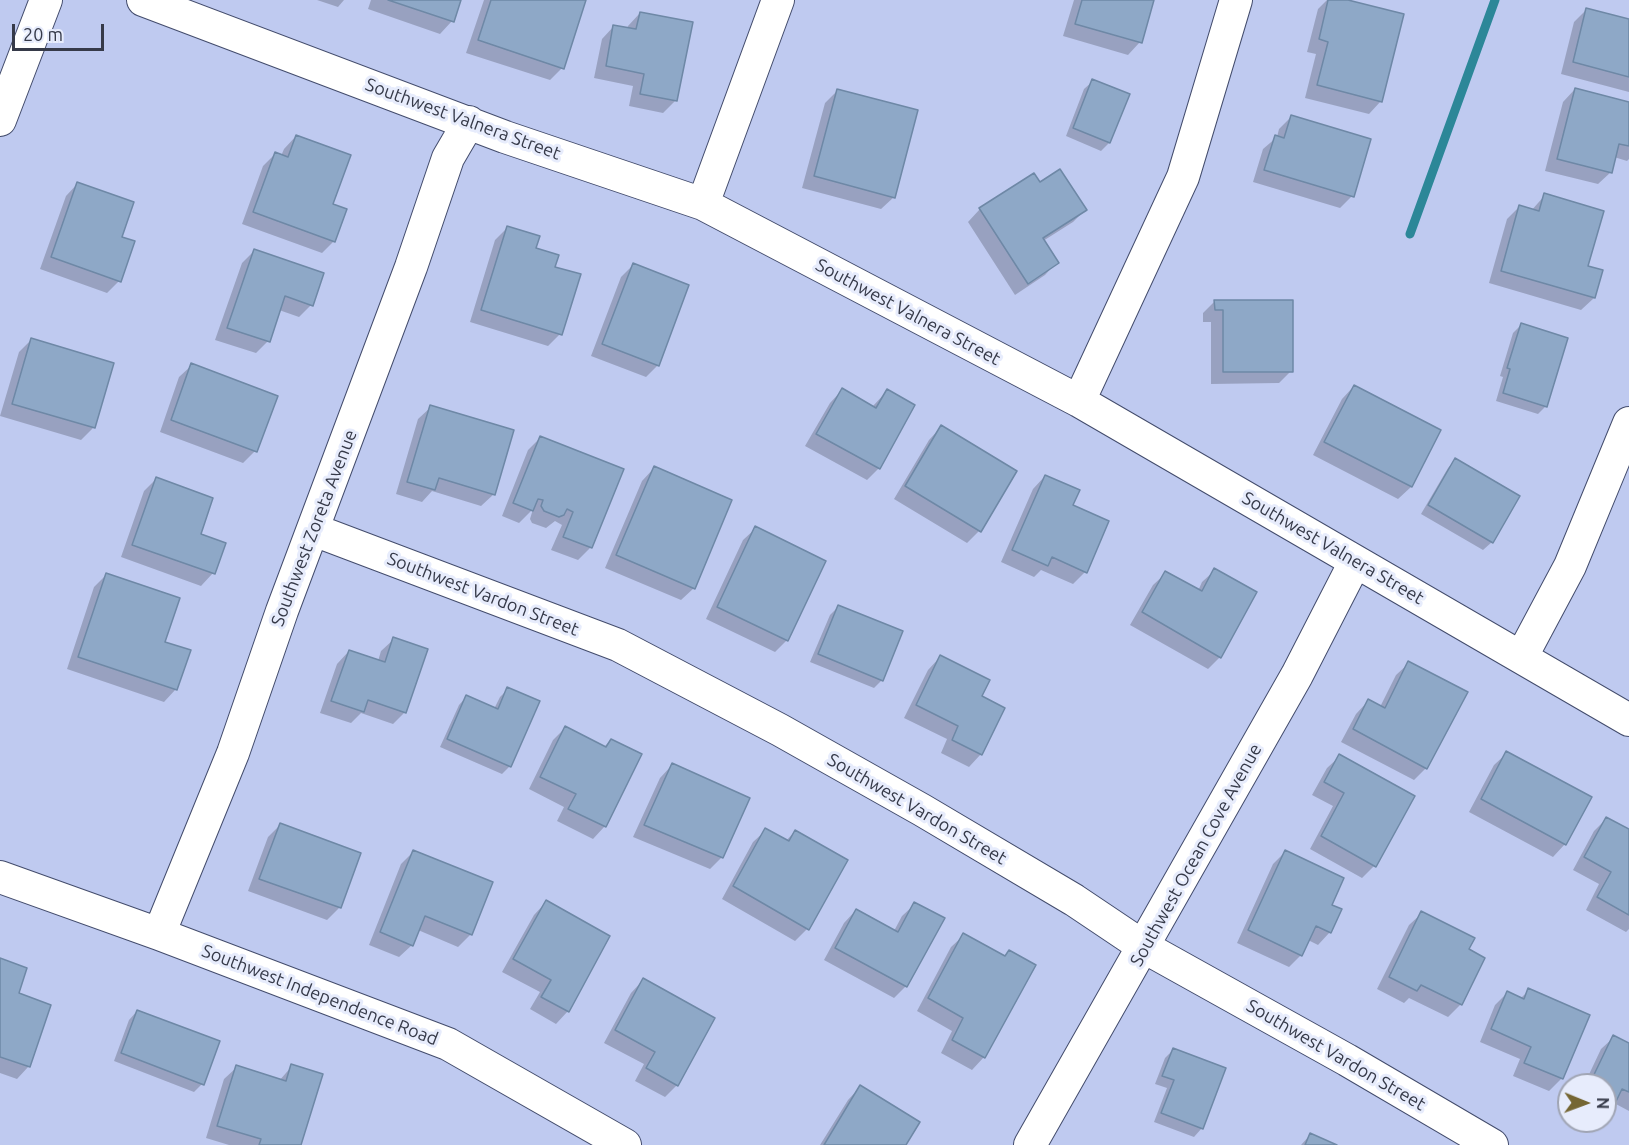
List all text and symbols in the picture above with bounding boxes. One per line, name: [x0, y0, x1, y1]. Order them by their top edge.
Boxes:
scale bar: [15, 12, 106, 50]
text: 20 m: [23, 24, 63, 44]
street label: Southwest Valnera Street: [362, 74, 564, 164]
street label: Southwest Valnera Street: [812, 254, 1004, 370]
street label: Southwest Zoreta Avenue: [267, 427, 361, 629]
street label: Southwest Valnera Street: [1238, 487, 1428, 609]
street label: Southwest Vardon Street: [384, 547, 582, 641]
street label: Southwest Ocean Cove Avenue: [1126, 740, 1266, 970]
street label: Southwest Vardon Street: [824, 749, 1010, 869]
street label: Southwest Independence Road: [199, 940, 441, 1050]
street label: Southwest Vardon Street: [1243, 995, 1429, 1115]
north arrow: [1557, 1073, 1617, 1133]
text: N: [1594, 1097, 1612, 1109]

